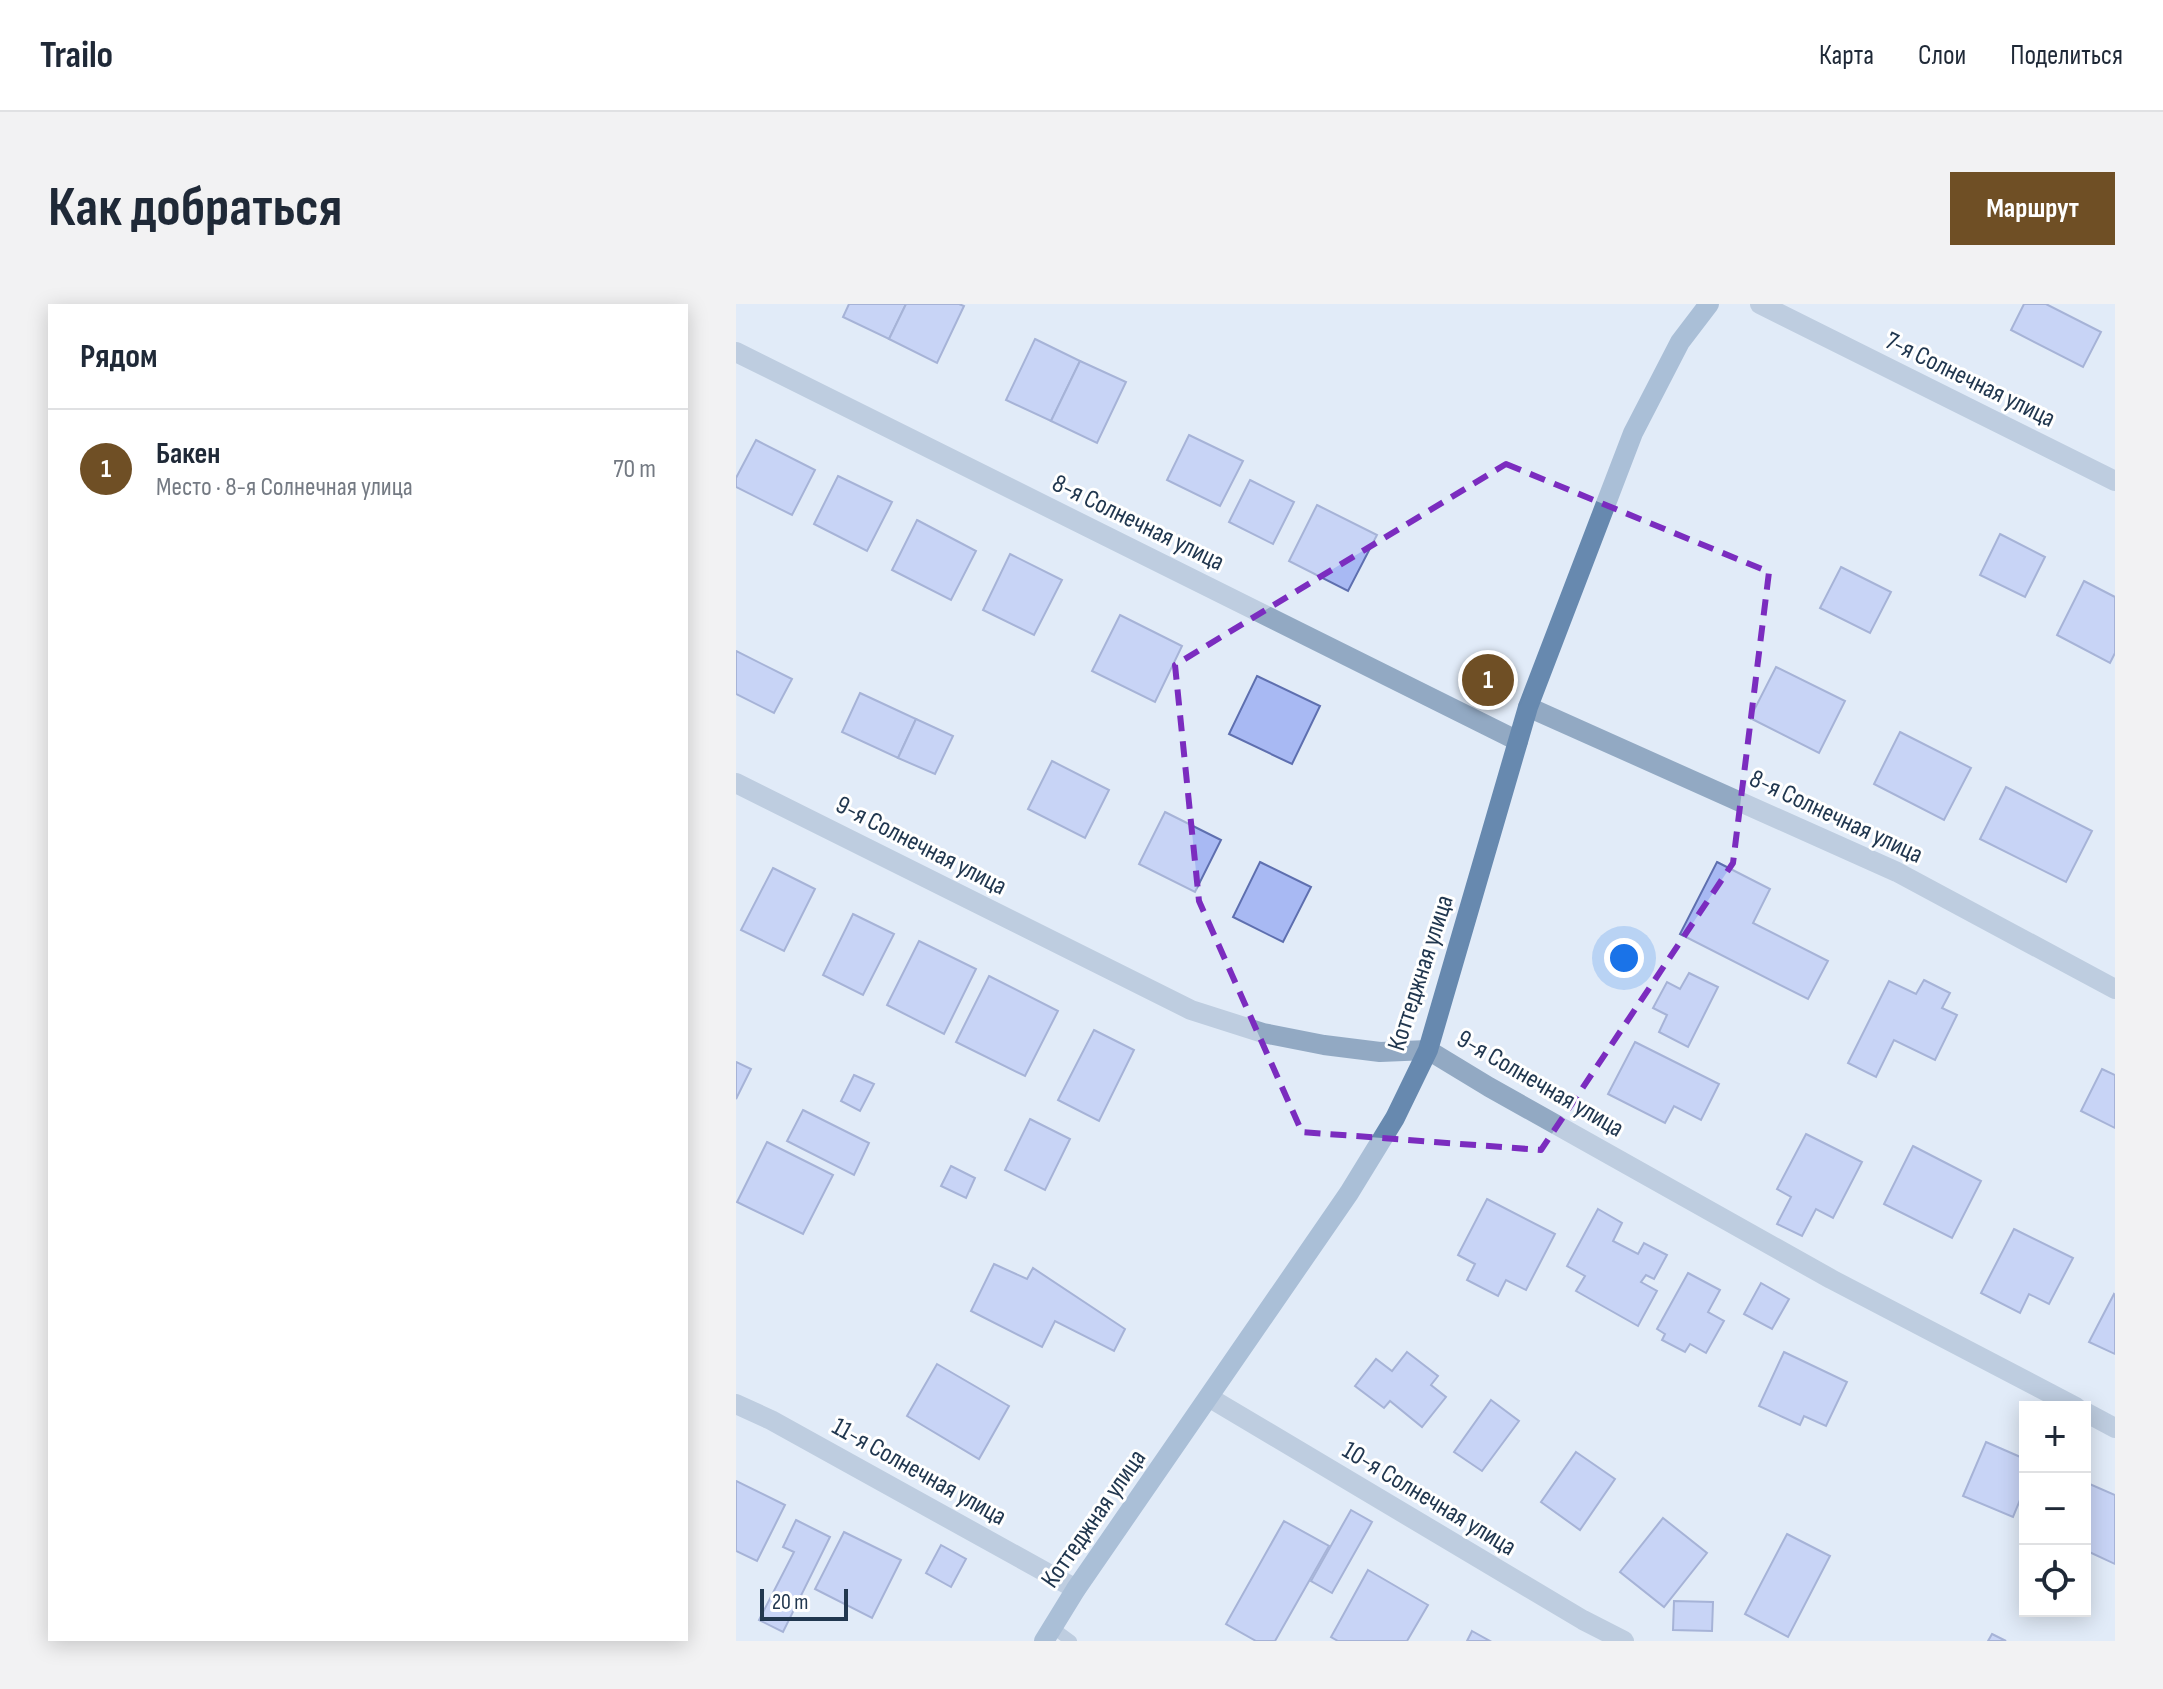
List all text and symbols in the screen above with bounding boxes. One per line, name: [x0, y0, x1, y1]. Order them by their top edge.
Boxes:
text: Trailo: [40, 33, 113, 78]
text: Карта: [1819, 39, 1874, 72]
text: Слои: [1918, 39, 1966, 72]
text: Поделиться: [2010, 39, 2123, 72]
button: Маршрут: [1950, 172, 2115, 245]
text: Как добраться: [48, 175, 342, 242]
street label: 7-я Солнечная улица: [1880, 325, 2060, 435]
text: Рядом: [80, 336, 158, 377]
text: Бакен: [156, 436, 220, 472]
text: 1: [101, 454, 111, 485]
text: 70 m: [613, 454, 656, 485]
street label: 8-я Солнечная улица: [1047, 468, 1229, 578]
text: Место · 8-я Солнечная улица: [156, 472, 413, 503]
pin: 1: [1462, 650, 1514, 710]
street label: 8-я Солнечная улица: [1744, 763, 1928, 871]
street label: 9-я Солнечная улица: [830, 790, 1012, 902]
street label: Коттеджная улица: [1381, 891, 1461, 1055]
your location: [1604, 938, 1644, 978]
street label: 9-я Солнечная улица: [1451, 1024, 1629, 1144]
map controls: [2019, 1401, 2091, 1617]
button: +: [2019, 1401, 2091, 1473]
street label: 11-я Солнечная улица: [826, 1411, 1012, 1533]
street label: 10-я Солнечная улица: [1337, 1435, 1521, 1563]
street label: Коттеджная улица: [1035, 1444, 1153, 1594]
button: −: [2019, 1473, 2091, 1545]
button: locate: [2019, 1545, 2091, 1617]
scale bar: [760, 1585, 848, 1621]
text: 20 m: [772, 1589, 809, 1616]

